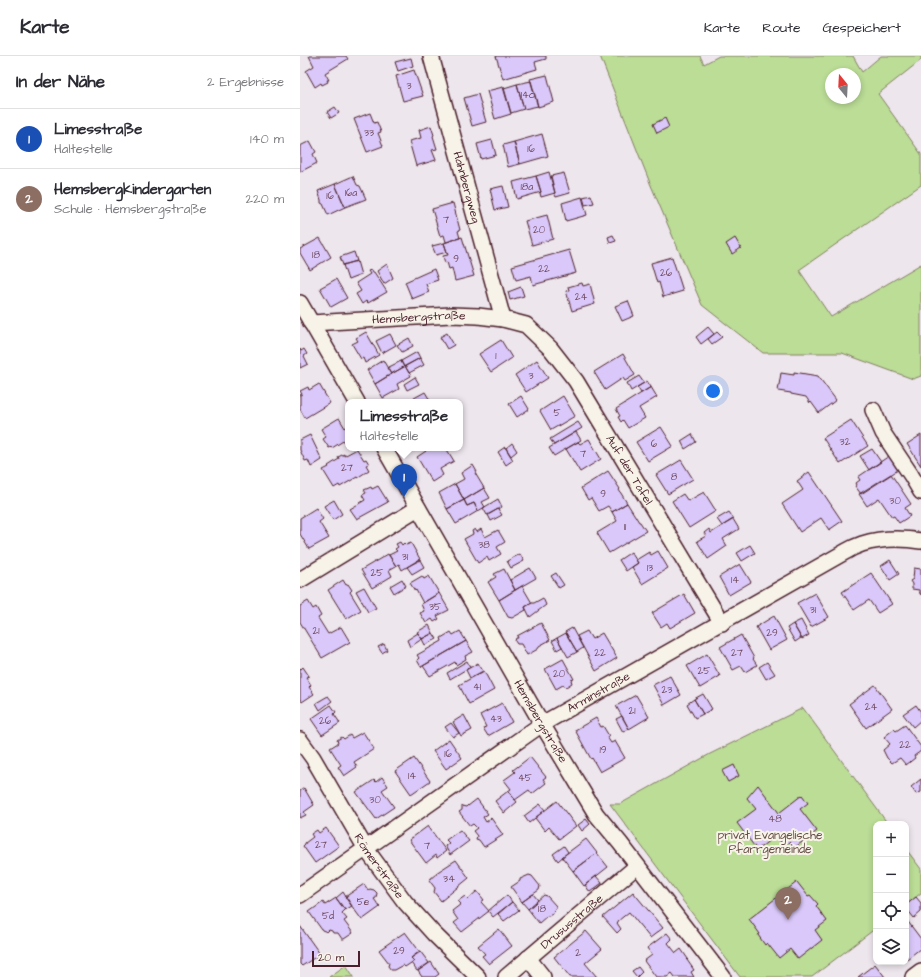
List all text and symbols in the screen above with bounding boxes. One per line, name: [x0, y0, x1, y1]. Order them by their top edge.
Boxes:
text: Karte: [20, 14, 70, 41]
text: Karte: [704, 18, 740, 38]
text: Route: [762, 18, 800, 38]
text: Gespeichert: [822, 18, 901, 38]
north arrow: [825, 68, 861, 104]
text: In der Nähe: [16, 70, 105, 94]
text: 2 Ergebnisse: [207, 73, 284, 91]
house number: 3: [406, 79, 412, 93]
house number: 14c: [521, 88, 536, 102]
text: Limesstraße: [54, 119, 142, 140]
house number: 33: [364, 126, 374, 140]
text: 1: [28, 130, 30, 148]
text: 140 m: [250, 130, 284, 148]
text: Haltestelle: [54, 140, 113, 158]
house number: 16: [527, 142, 535, 156]
street label: Hahnbergweg: [449, 149, 485, 225]
text: Hemsbergkindergarten: [54, 179, 211, 200]
house number: 18a: [521, 180, 533, 194]
house number: 16a: [345, 186, 357, 200]
house number: 16: [326, 189, 334, 203]
text: 2: [25, 190, 33, 208]
text: 220 m: [246, 190, 284, 208]
text: Schule · Hemsbergstraße: [54, 200, 207, 218]
house number: 7: [443, 213, 449, 227]
house number: 20: [533, 223, 545, 237]
house number: 18: [312, 248, 320, 262]
house number: 9: [453, 252, 459, 266]
house number: 22: [538, 262, 550, 276]
house number: 26: [660, 266, 673, 280]
house number: 24: [575, 290, 587, 304]
street label: Hemsbergstraße: [371, 306, 467, 328]
house number: 1: [495, 349, 497, 363]
house number: 3: [528, 369, 534, 383]
your location: [703, 381, 723, 401]
popup: [345, 399, 463, 451]
text: Limesstraße: [360, 406, 448, 427]
house number: 5: [553, 406, 561, 420]
text: Haltestelle: [360, 427, 419, 445]
street label: Auf der Tafel: [602, 431, 657, 508]
house number: 32: [840, 435, 851, 449]
house number: 6: [651, 437, 658, 451]
house number: 7: [580, 447, 586, 461]
house number: 27: [341, 461, 353, 475]
pin: 1: [391, 464, 417, 497]
house number: 8: [671, 470, 678, 484]
house number: 9: [600, 487, 606, 501]
house number: 30: [889, 494, 901, 508]
house number: 11: [624, 520, 627, 534]
house number: 38: [478, 538, 490, 552]
house number: 31: [402, 550, 409, 564]
house number: 13: [647, 561, 653, 575]
house number: 25: [371, 566, 383, 580]
house number: 14: [731, 573, 739, 587]
house number: 35: [429, 600, 441, 614]
house number: 31: [810, 603, 817, 617]
house number: 21: [312, 624, 320, 638]
house number: 29: [766, 626, 778, 640]
house number: 22: [594, 646, 606, 660]
house number: 27: [731, 646, 743, 660]
house number: 25: [698, 664, 710, 678]
house number: 20: [553, 667, 565, 681]
street label: Arminstraße: [564, 667, 633, 717]
street label: Hemsbergstraße: [510, 676, 572, 766]
house number: 41: [473, 680, 482, 694]
house number: 23: [662, 683, 672, 697]
house number: 24: [865, 700, 877, 714]
house number: 21: [628, 704, 636, 718]
house number: 43: [490, 712, 502, 726]
house number: 26: [319, 714, 332, 728]
house number: 22: [899, 738, 911, 752]
house number: 19: [600, 743, 607, 757]
house number: 16: [444, 747, 452, 761]
house number: 14: [408, 769, 416, 783]
house number: 45: [518, 771, 532, 785]
house number: 30: [369, 793, 381, 807]
house number: 48: [768, 812, 782, 826]
map controls: [873, 821, 909, 965]
button: +: [873, 821, 909, 857]
park label: privat Evangelische Pfarrgemeinde: [718, 827, 823, 859]
street label: Römerstraße: [350, 830, 409, 903]
house number: 27: [315, 838, 327, 852]
house number: 7: [424, 839, 430, 853]
button: −: [873, 857, 909, 893]
house number: 34: [443, 872, 455, 886]
pin: 2: [775, 887, 801, 920]
street label: Drususstraße: [537, 890, 607, 953]
button: locate: [873, 893, 909, 929]
house number: 5e: [357, 895, 370, 909]
house number: 18: [538, 902, 546, 916]
house number: 5d: [322, 909, 334, 923]
button: layers: [873, 929, 909, 965]
house number: 29: [393, 944, 405, 958]
house number: 2: [575, 946, 581, 960]
scale bar: [312, 949, 360, 968]
text: 20 m: [318, 950, 344, 965]

